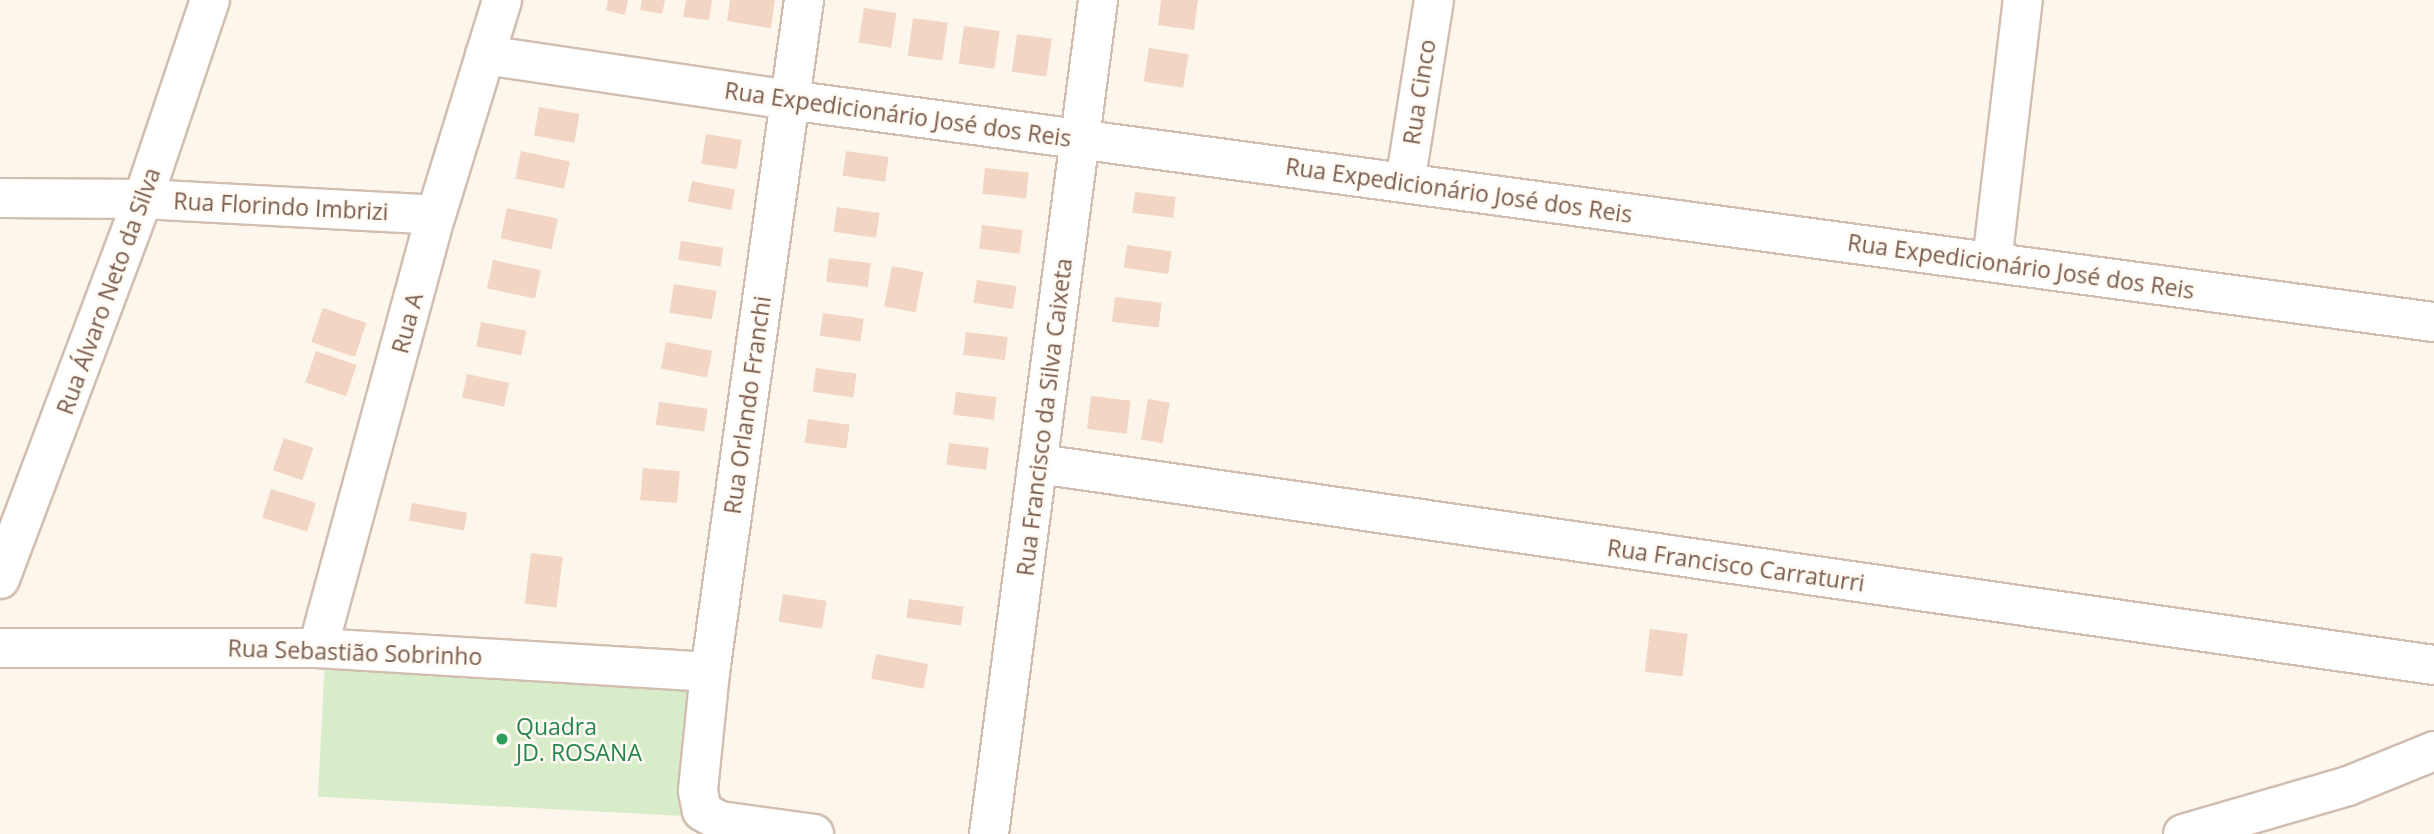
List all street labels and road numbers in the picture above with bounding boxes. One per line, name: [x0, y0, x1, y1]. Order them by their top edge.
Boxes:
street label: Rua Cinco: [1397, 37, 1441, 147]
street label: Rua Expedicionário José dos Reis: [723, 76, 1073, 152]
street label: Rua Expedicionário José dos Reis: [1284, 152, 1634, 228]
street label: Rua Álvaro Neto da Silva: [50, 164, 166, 418]
street label: Rua Florindo Imbrizi: [173, 187, 389, 225]
street label: Rua Expedicionário José dos Reis: [1846, 228, 2196, 304]
street label: Rua Francisco da Silva Caixeta: [1011, 256, 1077, 578]
street label: Rua A: [386, 290, 428, 356]
street label: Rua Orlando Franchi: [718, 294, 776, 516]
street label: Rua Francisco Carraturri: [1606, 533, 1866, 597]
street label: Rua Sebastião Sobrinho: [227, 634, 483, 670]

